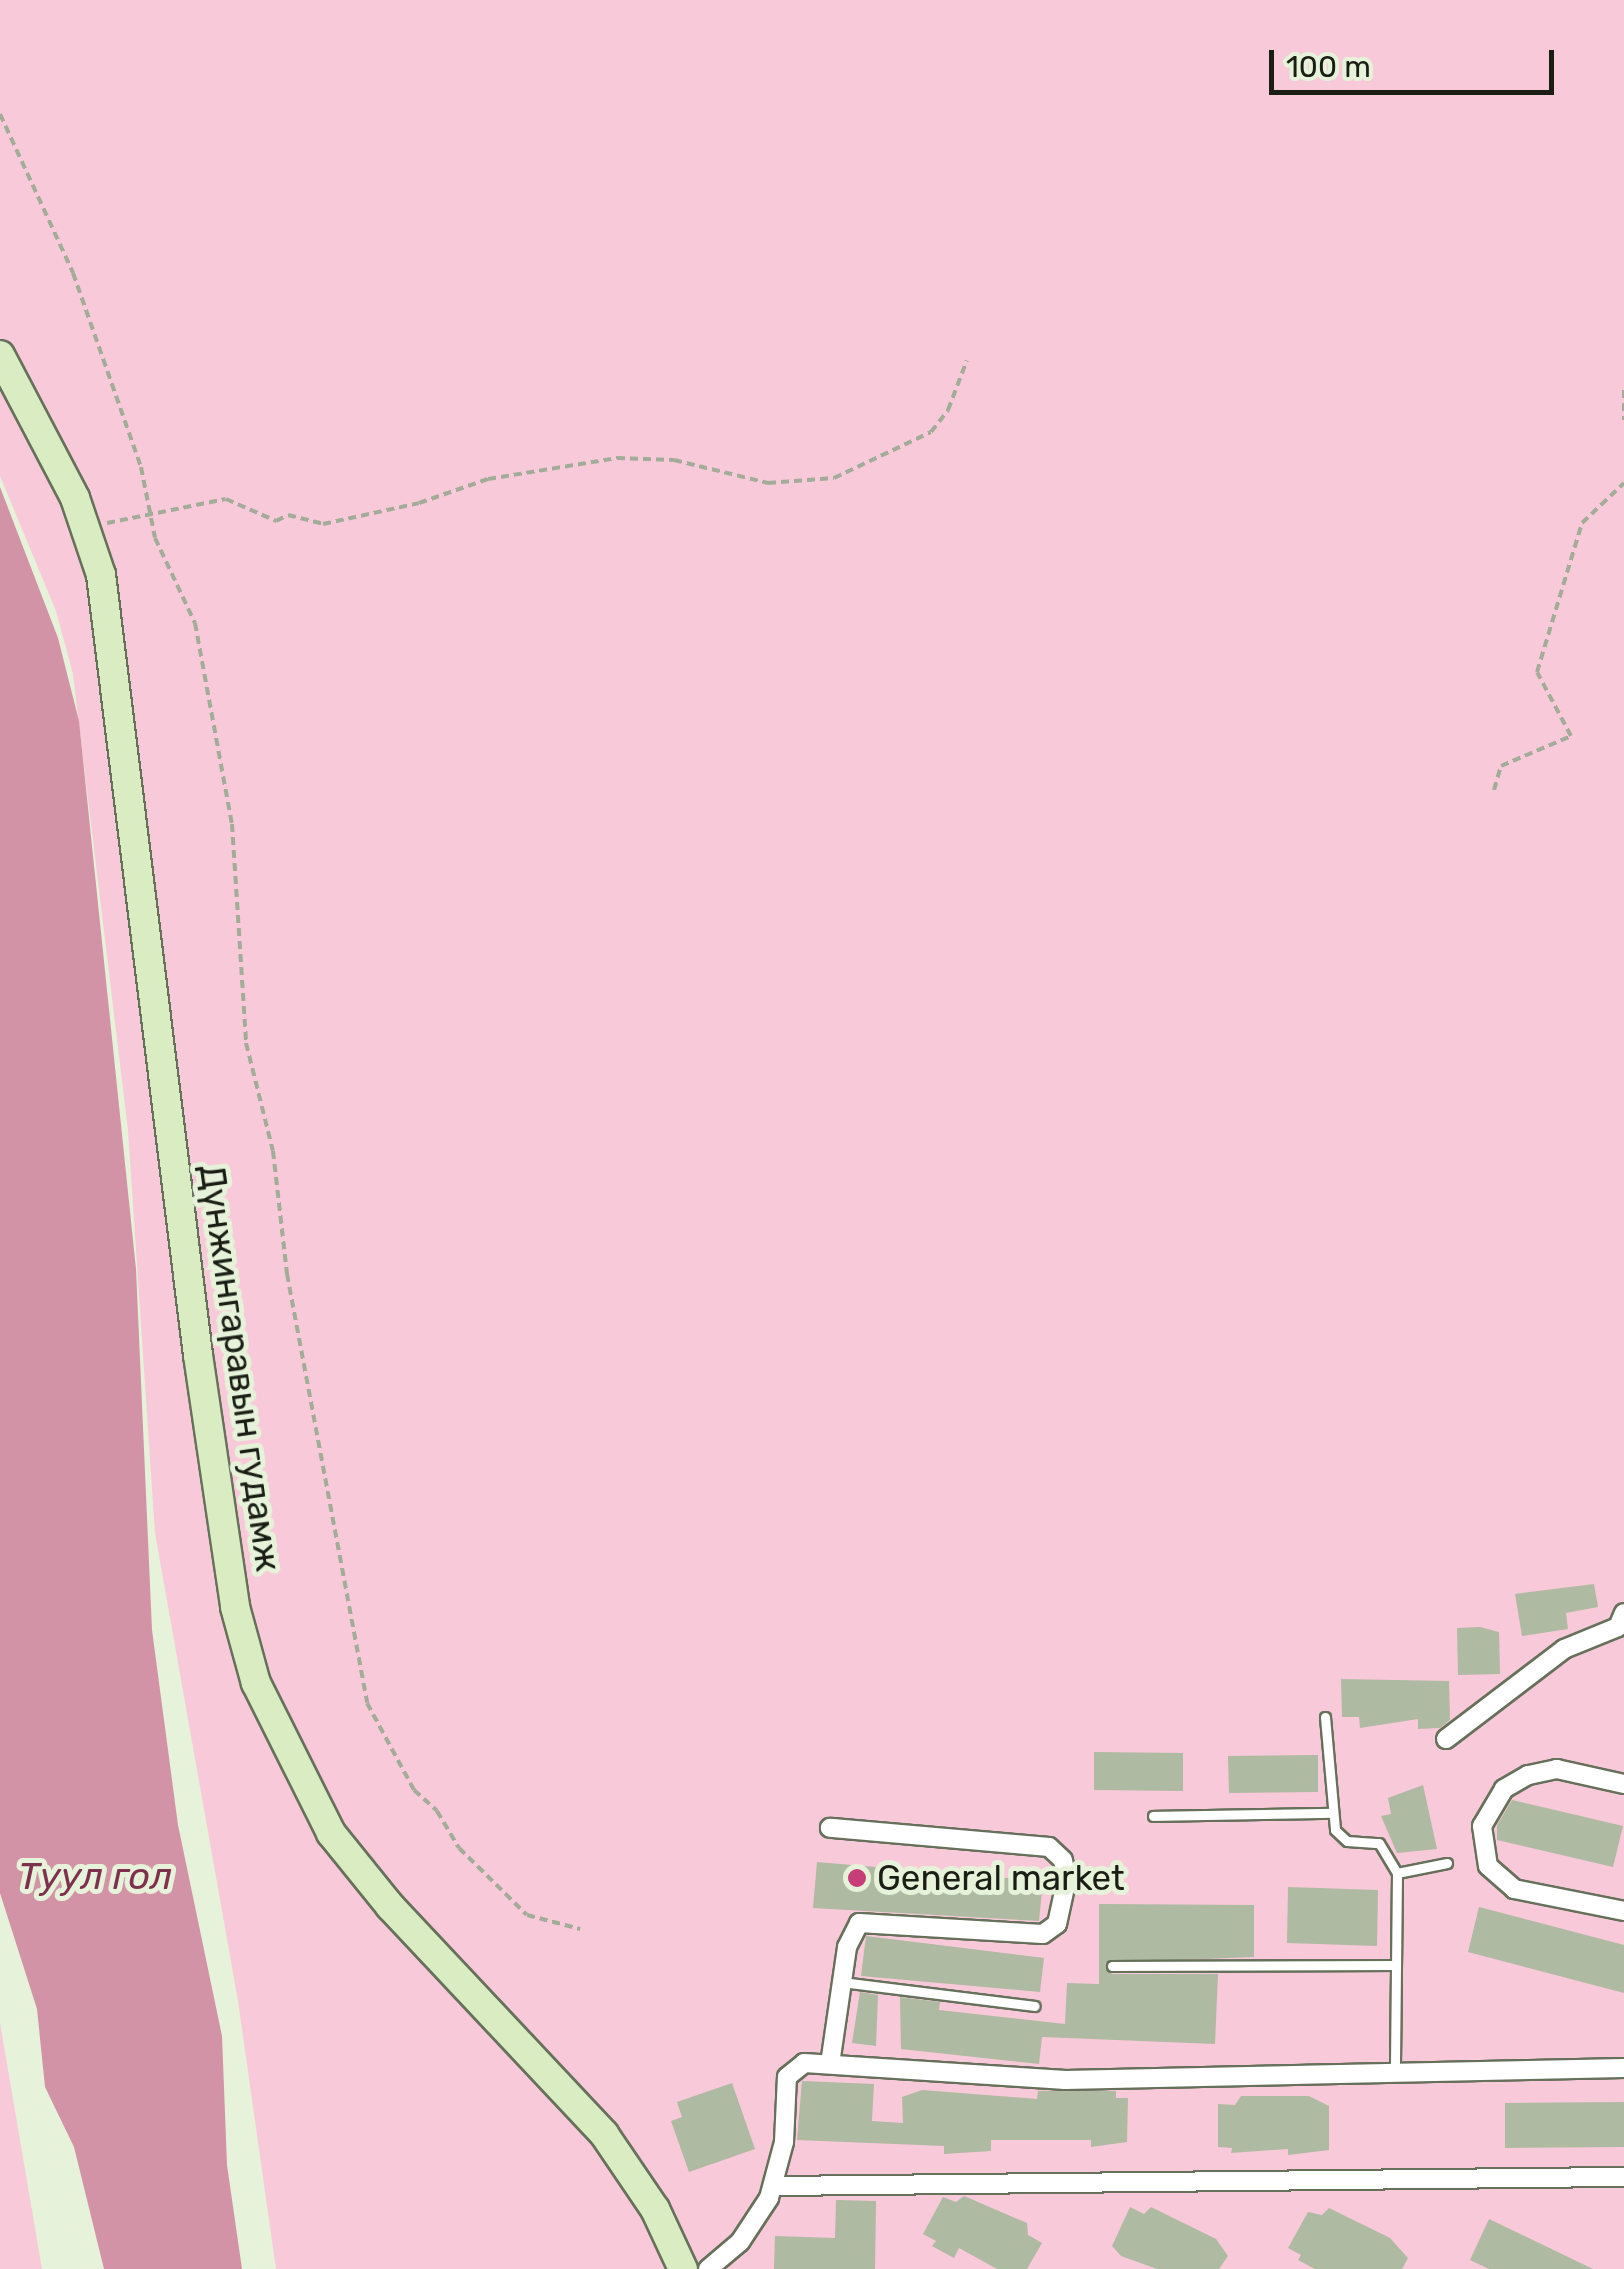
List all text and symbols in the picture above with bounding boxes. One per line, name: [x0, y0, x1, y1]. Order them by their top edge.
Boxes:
scale bar: [1274, 30, 1559, 92]
text: 100 m: [1286, 49, 1371, 85]
street label: Дүнжингаравын гудамж: [191, 1162, 289, 1574]
water label: Туул гол: [18, 1854, 172, 1900]
place label: General market: [877, 1857, 1125, 1899]
marker: General market: [846, 1867, 868, 1889]

